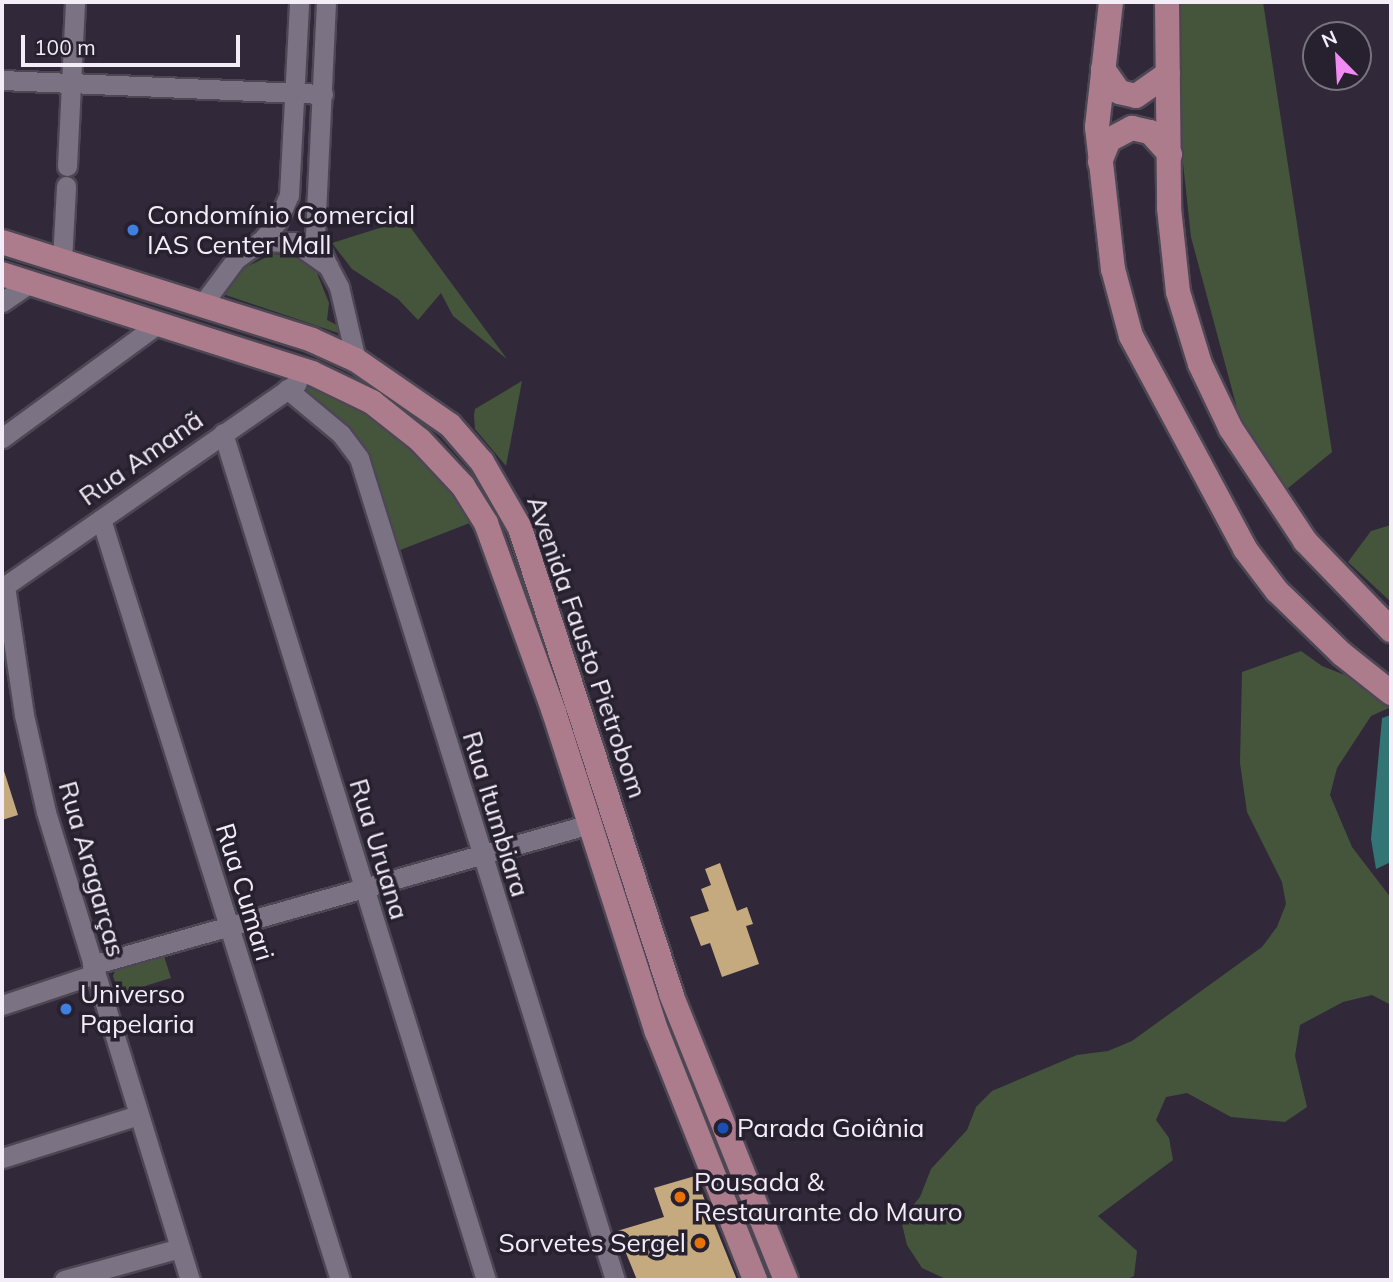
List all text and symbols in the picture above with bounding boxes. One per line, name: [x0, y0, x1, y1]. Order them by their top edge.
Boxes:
scale bar: [24, 21, 243, 65]
north arrow: [1302, 21, 1372, 91]
text: N: [1318, 25, 1341, 53]
text: 100 m: [34, 34, 96, 60]
place label: Condomínio Comercial IAS Center Mall: [147, 199, 415, 260]
marker: Condomínio Comercial IAS Center Mall: [125, 222, 141, 238]
street label: Rua Amanã: [73, 404, 209, 512]
street label: Avenida Fausto Pietrobom: [521, 492, 653, 802]
street label: Rua Itumbiara: [456, 728, 536, 900]
street label: Rua Uruana: [343, 775, 415, 923]
street label: Rua Aragarças: [52, 778, 132, 960]
street label: Rua Cumari: [209, 820, 281, 964]
place label: Universo Papelaria: [80, 978, 195, 1040]
marker: Universo Papelaria: [58, 1001, 74, 1017]
place label: Parada Goiânia: [737, 1112, 924, 1144]
marker: Parada Goiânia: [715, 1120, 731, 1136]
place label: Pousada & Restaurante do Mauro: [694, 1166, 963, 1228]
marker: Pousada & Restaurante do Mauro: [672, 1189, 688, 1205]
place label: Sorvetes Sergel: [499, 1227, 686, 1259]
marker: Sorvetes Sergel: [692, 1235, 708, 1251]

